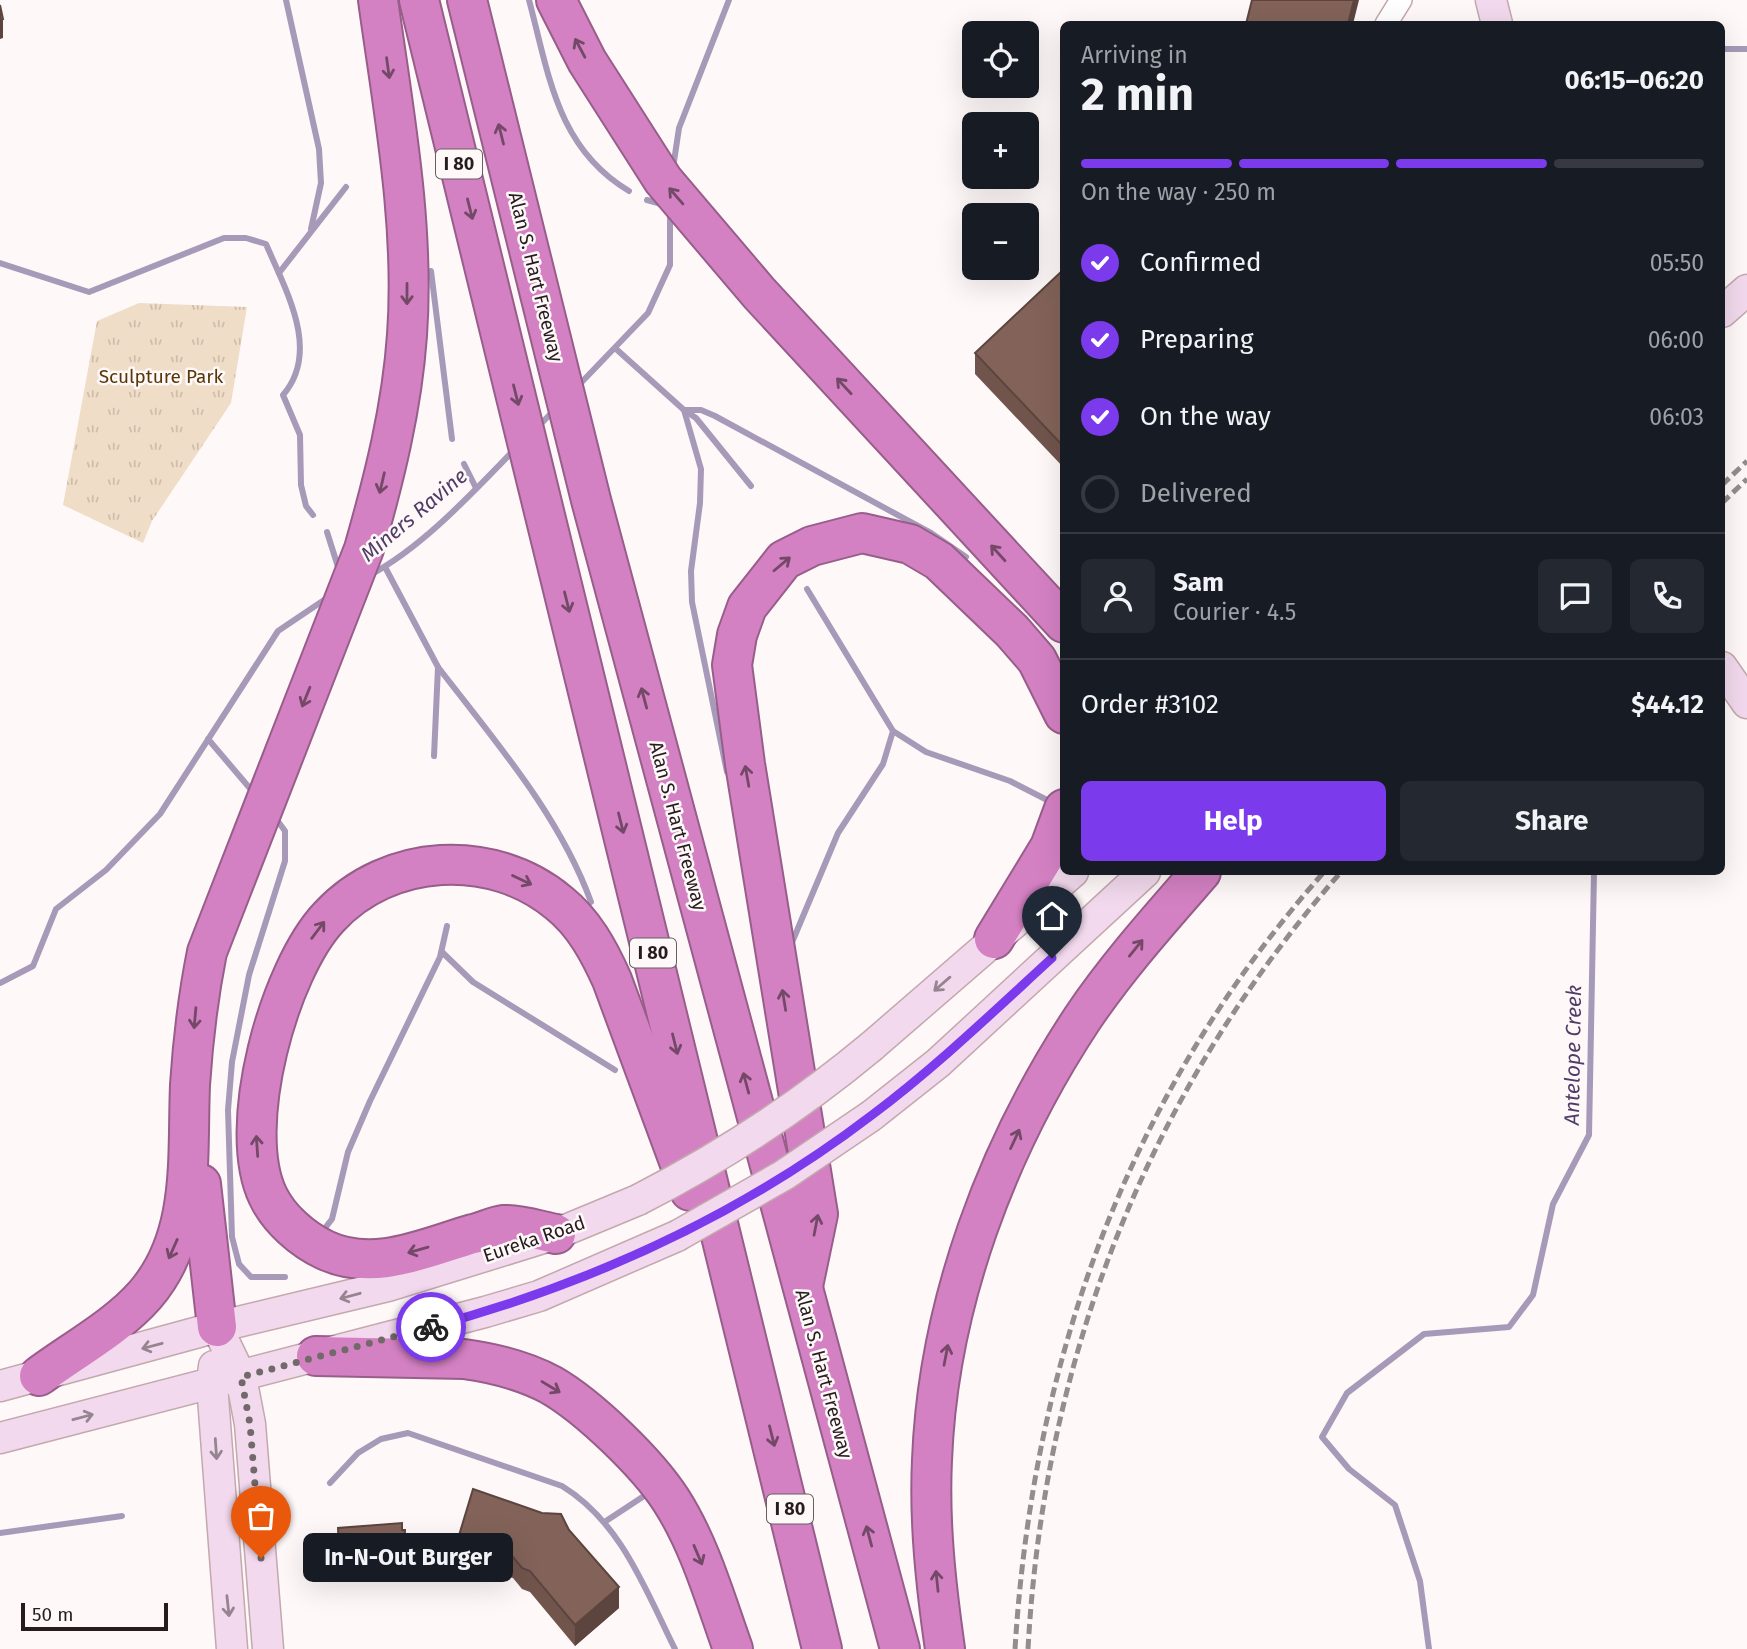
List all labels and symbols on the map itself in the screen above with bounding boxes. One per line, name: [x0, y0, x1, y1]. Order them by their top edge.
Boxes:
one-way arrow: [573, 39, 587, 59]
one-way arrow: [381, 56, 394, 78]
one-way arrow: [493, 123, 507, 146]
road number: I 80: [436, 149, 482, 178]
one-way arrow: [668, 188, 684, 206]
street label: Alan S. Hart Freeway: [504, 190, 568, 365]
one-way arrow: [464, 197, 477, 220]
one-way arrow: [400, 282, 414, 305]
park label: Sculpture Park: [99, 365, 224, 388]
one-way arrow: [836, 378, 853, 395]
one-way arrow: [510, 383, 523, 405]
water label: Miners Ravine: [355, 463, 473, 567]
one-way arrow: [375, 471, 389, 494]
one-way arrow: [990, 545, 1007, 562]
one-way arrow: [772, 557, 790, 572]
one-way arrow: [561, 590, 574, 613]
one-way arrow: [299, 685, 312, 707]
one-way arrow: [637, 687, 650, 710]
street label: Alan S. Hart Freeway: [644, 739, 712, 914]
one-way arrow: [740, 765, 753, 788]
one-way arrow: [615, 811, 628, 834]
one-way arrow: [511, 873, 532, 887]
pin: [1022, 886, 1082, 958]
one-way arrow: [310, 921, 325, 940]
road number: I 80: [630, 938, 676, 968]
one-way arrow: [1129, 939, 1144, 957]
one-way arrow: [934, 976, 952, 992]
water label: Antelope Creek: [1559, 985, 1587, 1126]
one-way arrow: [778, 989, 791, 1012]
one-way arrow: [188, 1006, 201, 1029]
one-way arrow: [669, 1032, 682, 1055]
one-way arrow: [739, 1073, 752, 1095]
one-way arrow: [1009, 1129, 1022, 1150]
one-way arrow: [250, 1135, 263, 1158]
street label: Eureka Road: [480, 1211, 588, 1267]
one-way arrow: [809, 1214, 823, 1237]
one-way arrow: [165, 1237, 178, 1259]
one-way arrow: [408, 1245, 430, 1258]
street label: Alan S. Hart Freeway: [790, 1287, 858, 1462]
one-way arrow: [339, 1290, 362, 1303]
courier: [396, 1292, 466, 1362]
one-way arrow: [141, 1341, 163, 1354]
one-way arrow: [940, 1344, 953, 1367]
one-way arrow: [541, 1380, 561, 1394]
one-way arrow: [71, 1410, 93, 1423]
one-way arrow: [766, 1424, 779, 1446]
one-way arrow: [210, 1438, 223, 1460]
pin: [231, 1486, 291, 1558]
road number: I 80: [767, 1494, 813, 1524]
one-way arrow: [862, 1525, 875, 1548]
callout: In-N-Out Burger: [303, 1534, 513, 1582]
one-way arrow: [692, 1544, 705, 1566]
one-way arrow: [930, 1570, 943, 1593]
one-way arrow: [222, 1594, 235, 1617]
scale bar: [21, 1600, 168, 1632]

